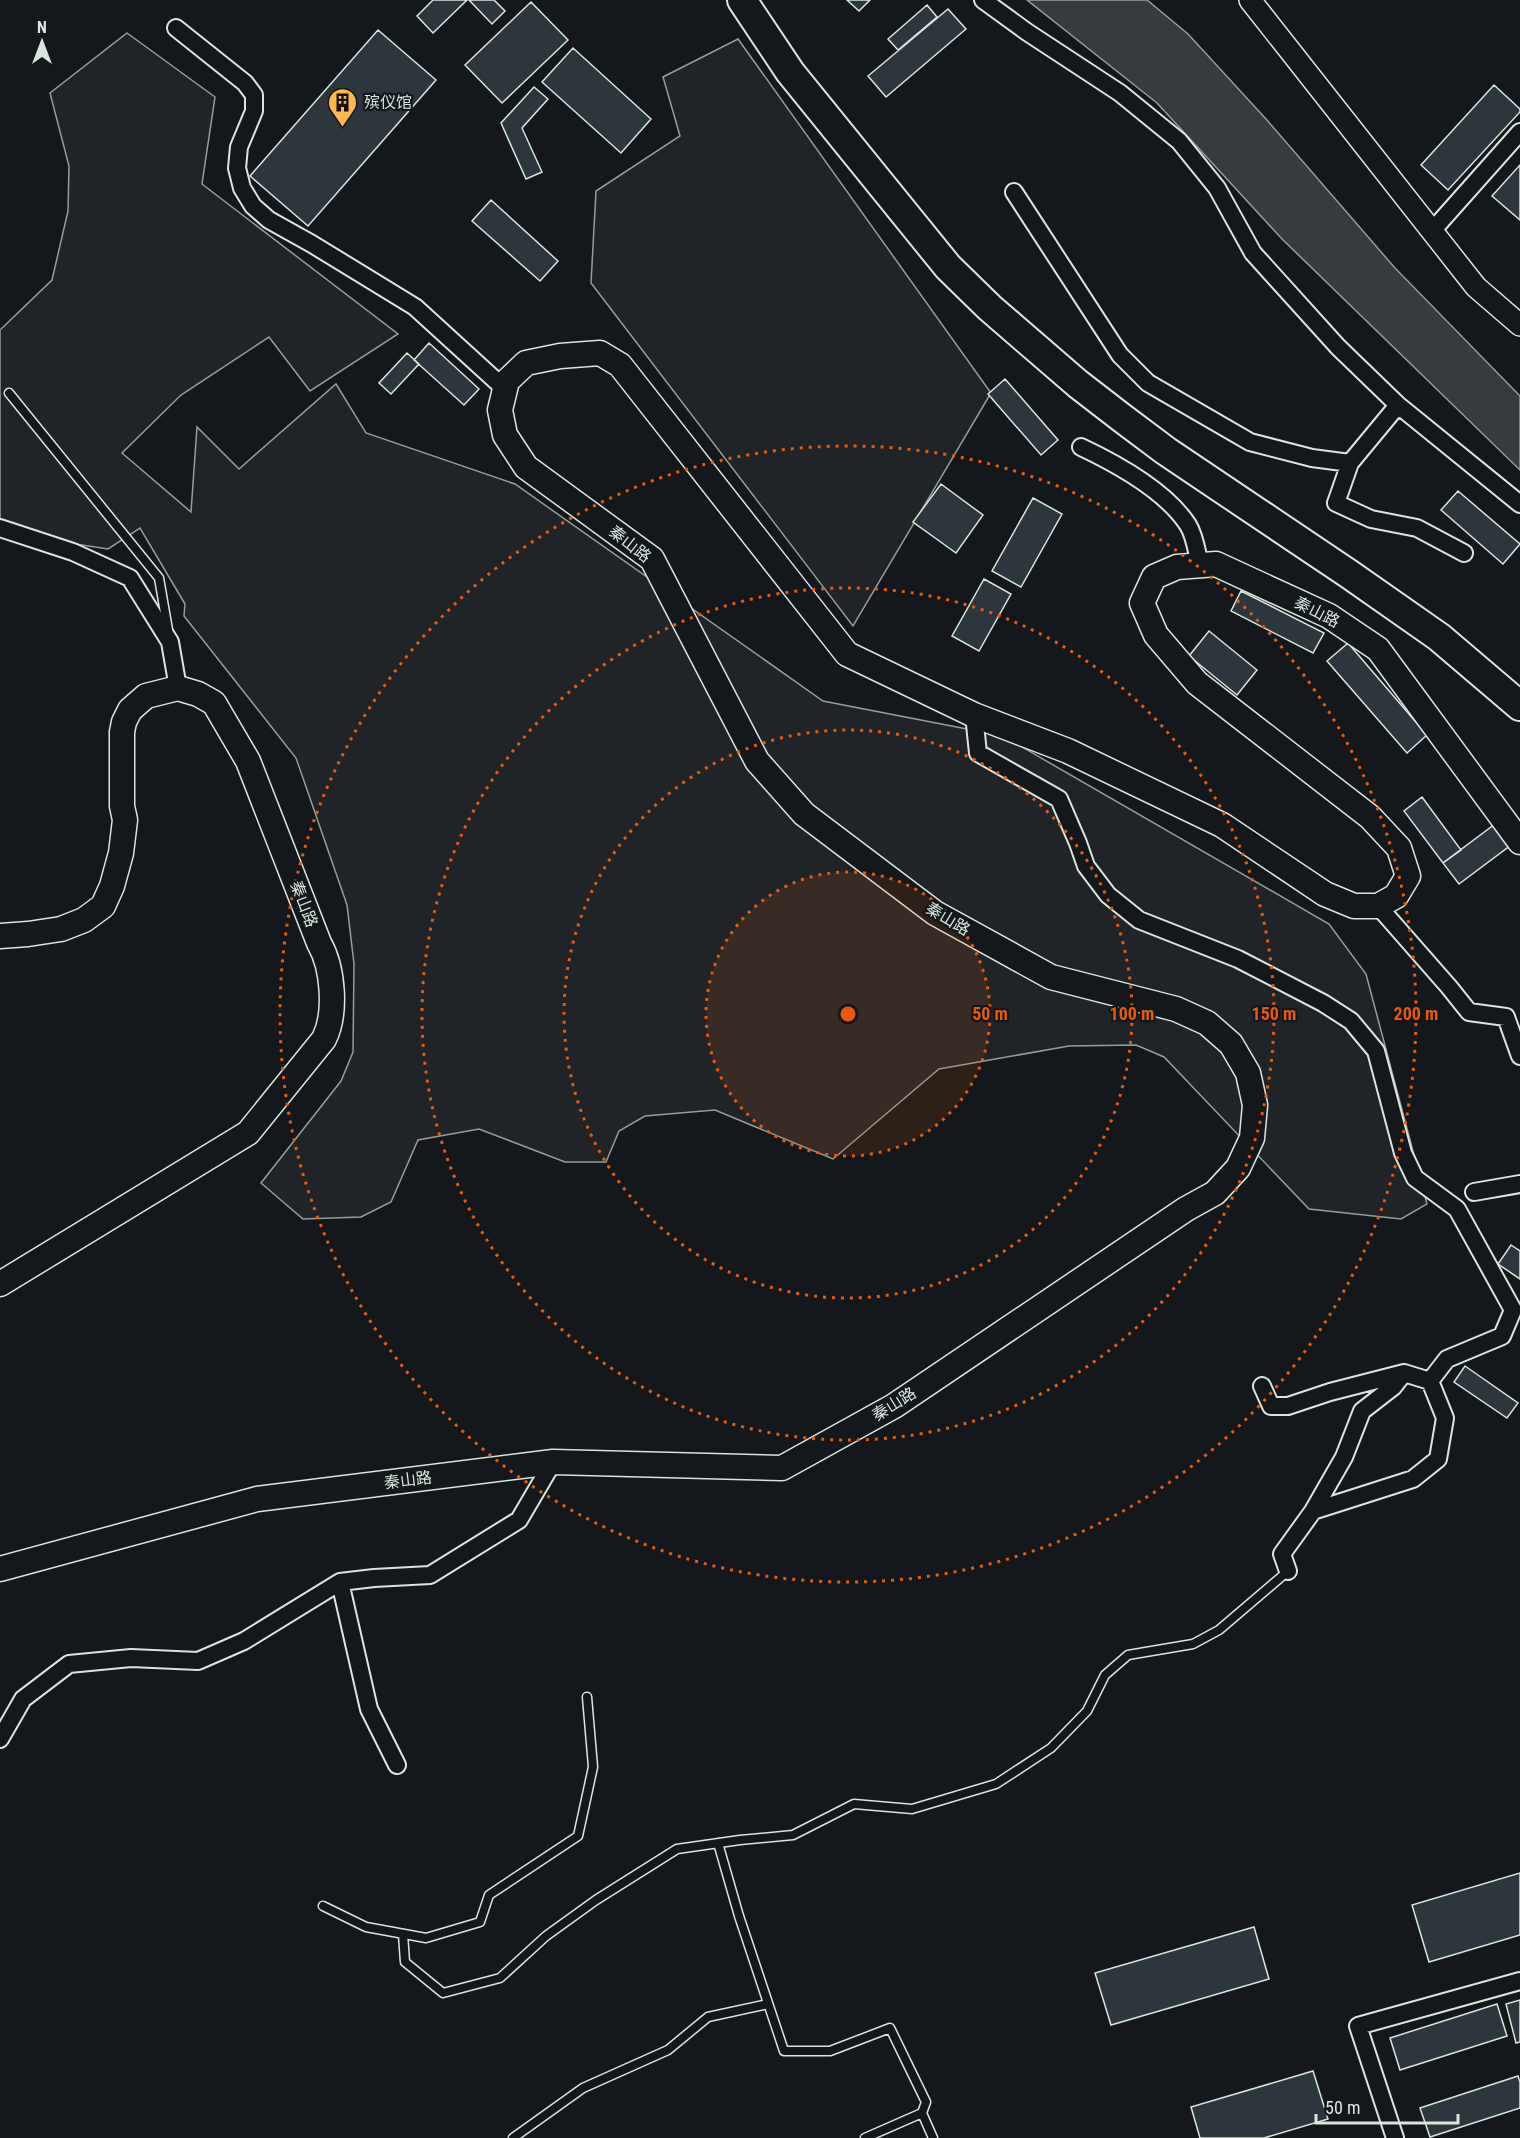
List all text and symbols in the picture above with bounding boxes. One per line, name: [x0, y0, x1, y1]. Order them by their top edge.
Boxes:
north arrow: [12, 12, 72, 72]
text: N: [37, 18, 47, 37]
building icon: 殡仪馆: [327, 86, 359, 128]
place label: 殡仪馆: [364, 93, 412, 112]
street label: 秦山路: [605, 522, 655, 566]
street label: 秦山路: [1291, 593, 1343, 631]
street label: 秦山路: [287, 878, 321, 930]
street label: 秦山路: [923, 898, 973, 940]
text: 50 m: [972, 1003, 1008, 1024]
text: 100 m: [1110, 1003, 1154, 1024]
text: 150 m: [1252, 1003, 1296, 1024]
text: 200 m: [1394, 1003, 1438, 1024]
centre of rings: [838, 1004, 858, 1024]
street label: 秦山路: [869, 1383, 919, 1425]
street label: 秦山路: [383, 1468, 433, 1492]
scale bar: [1316, 2087, 1458, 2125]
text: 50 m: [1325, 2097, 1360, 2118]

